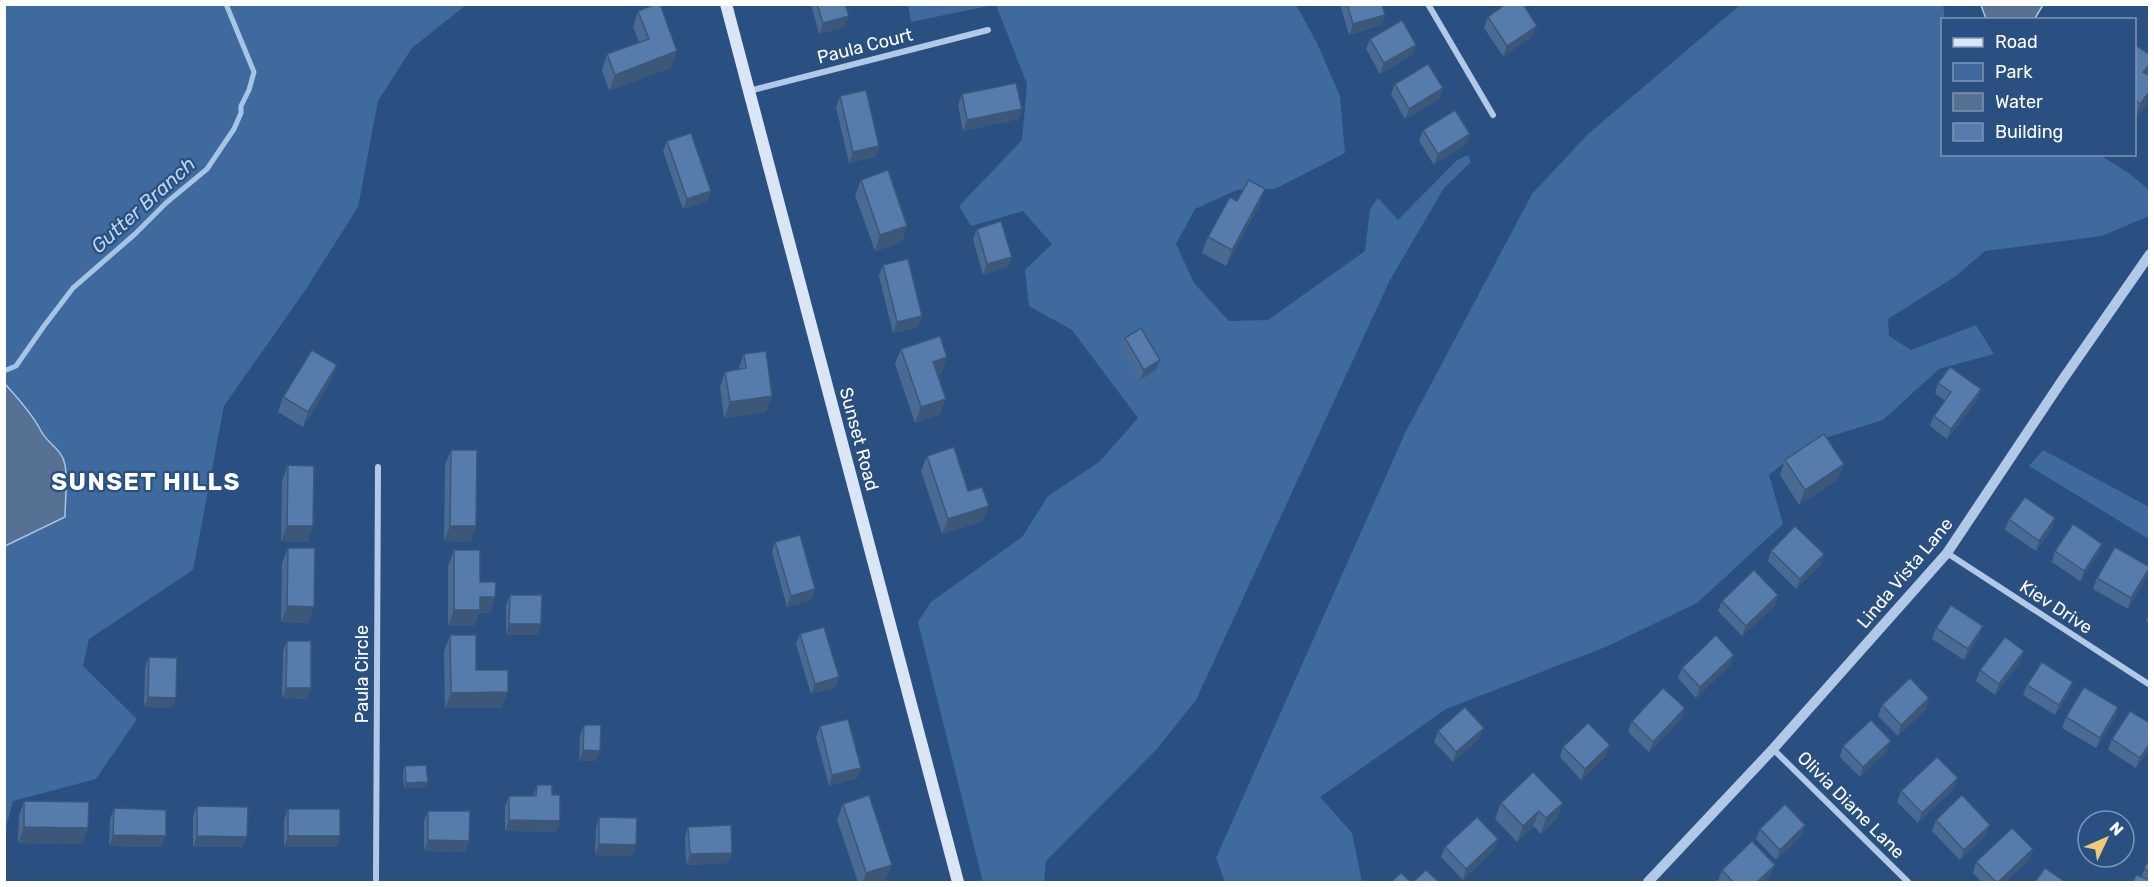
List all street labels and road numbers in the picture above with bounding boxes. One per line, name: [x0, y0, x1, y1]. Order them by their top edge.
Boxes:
street label: Paula Court: [815, 23, 915, 69]
street label: Sunset Road: [835, 385, 883, 493]
street label: Linda Vista Lane: [1852, 513, 1958, 633]
street label: Kiev Drive: [2016, 575, 2096, 639]
street label: Paula Circle: [351, 625, 373, 723]
street label: Olivia Diane Lane: [1793, 747, 1909, 863]

